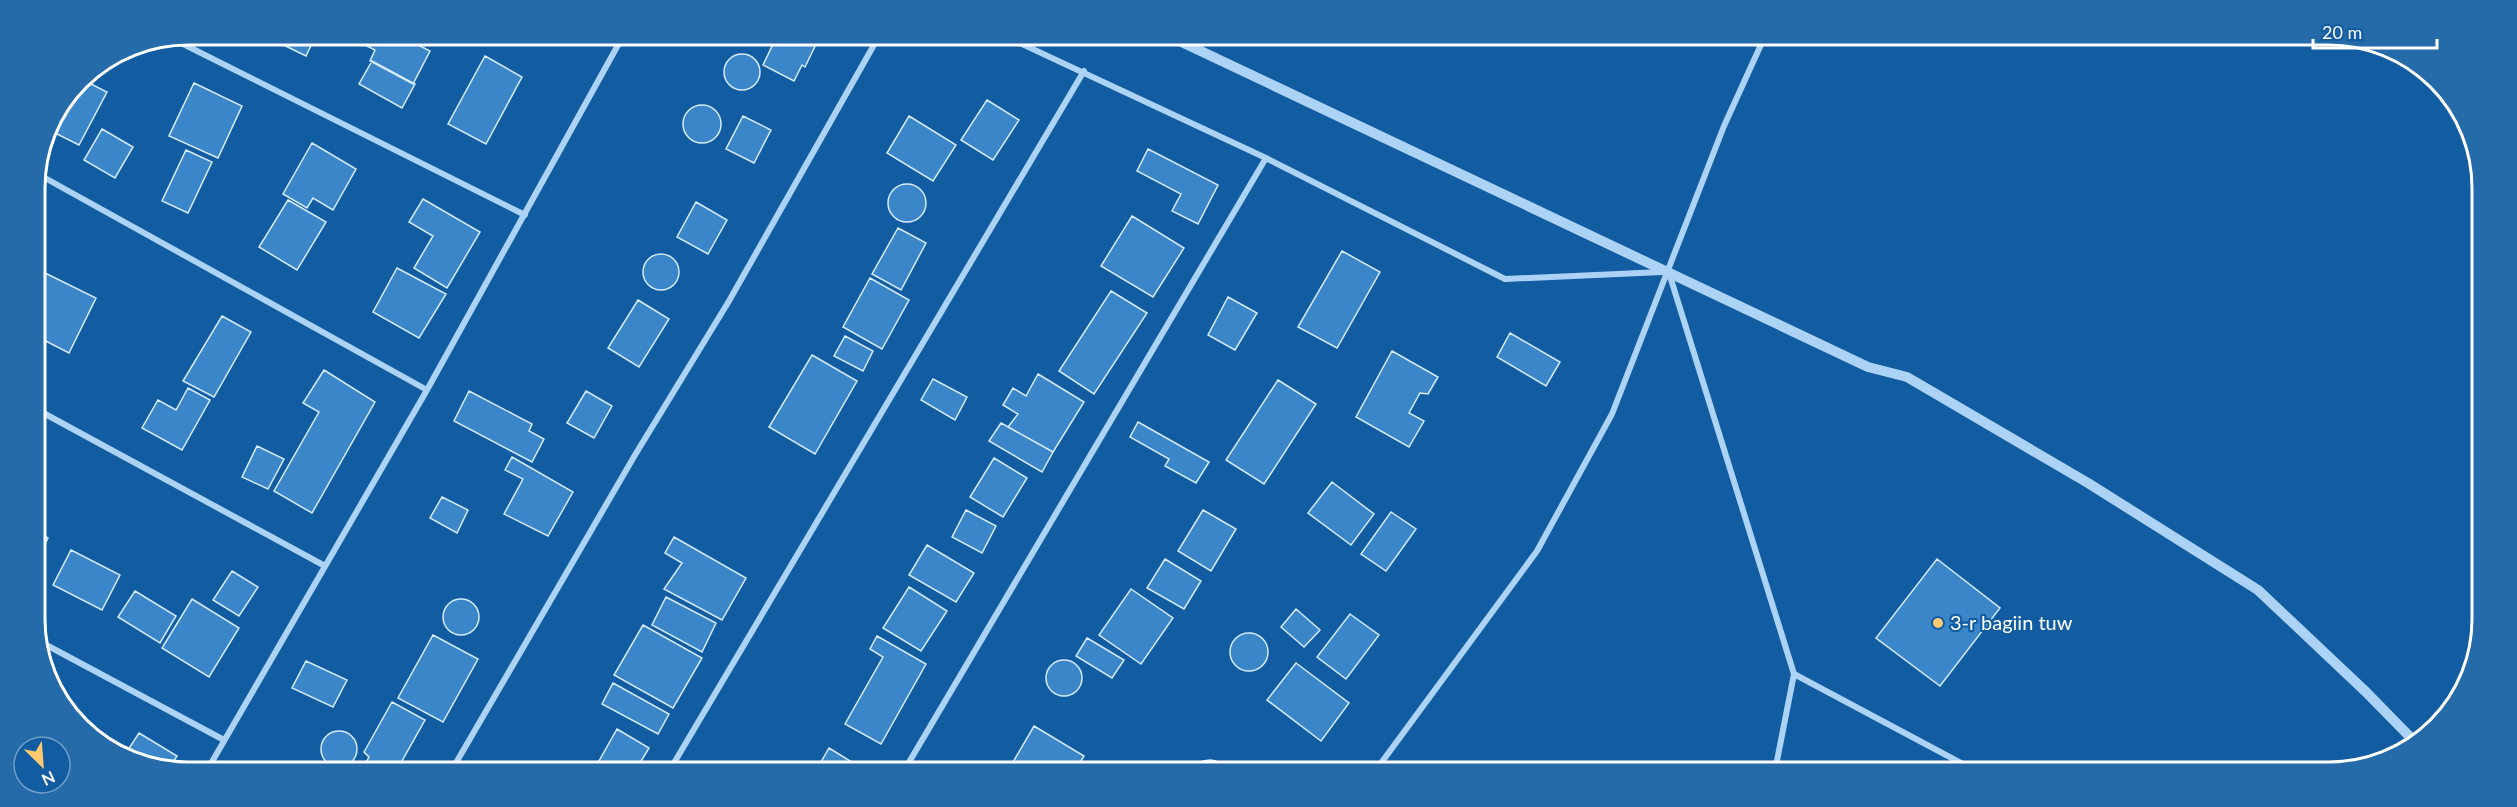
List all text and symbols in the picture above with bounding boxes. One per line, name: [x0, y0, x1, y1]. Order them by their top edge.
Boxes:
scale bar: [2313, 12, 2438, 50]
text: 20 m: [2322, 21, 2362, 43]
place label: 3-r bagiin tuw: [1950, 610, 2073, 634]
marker: 3-r bagiin tuw: [1931, 616, 1945, 630]
north arrow: [12, 735, 72, 795]
text: N: [39, 768, 58, 790]

